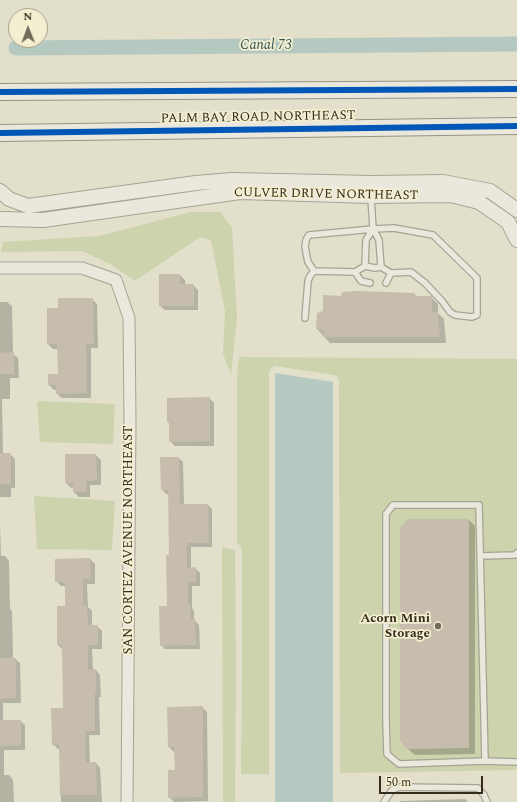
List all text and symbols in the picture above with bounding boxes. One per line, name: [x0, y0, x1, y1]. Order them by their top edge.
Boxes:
north arrow: [8, 8, 48, 48]
text: N: [23, 8, 32, 25]
water label: Canal 73: [240, 38, 292, 54]
street label: PALM BAY ROAD NORTHEAST: [160, 109, 356, 127]
street label: CULVER DRIVE NORTHEAST: [234, 186, 418, 204]
street label: SAN CORTEZ AVENUE NORTHEAST: [121, 425, 137, 655]
place label: Acorn Mini Storage: [360, 611, 430, 642]
marker: Acorn Mini Storage: [433, 621, 443, 631]
scale bar: [381, 768, 485, 794]
text: 50 m: [386, 773, 411, 792]

